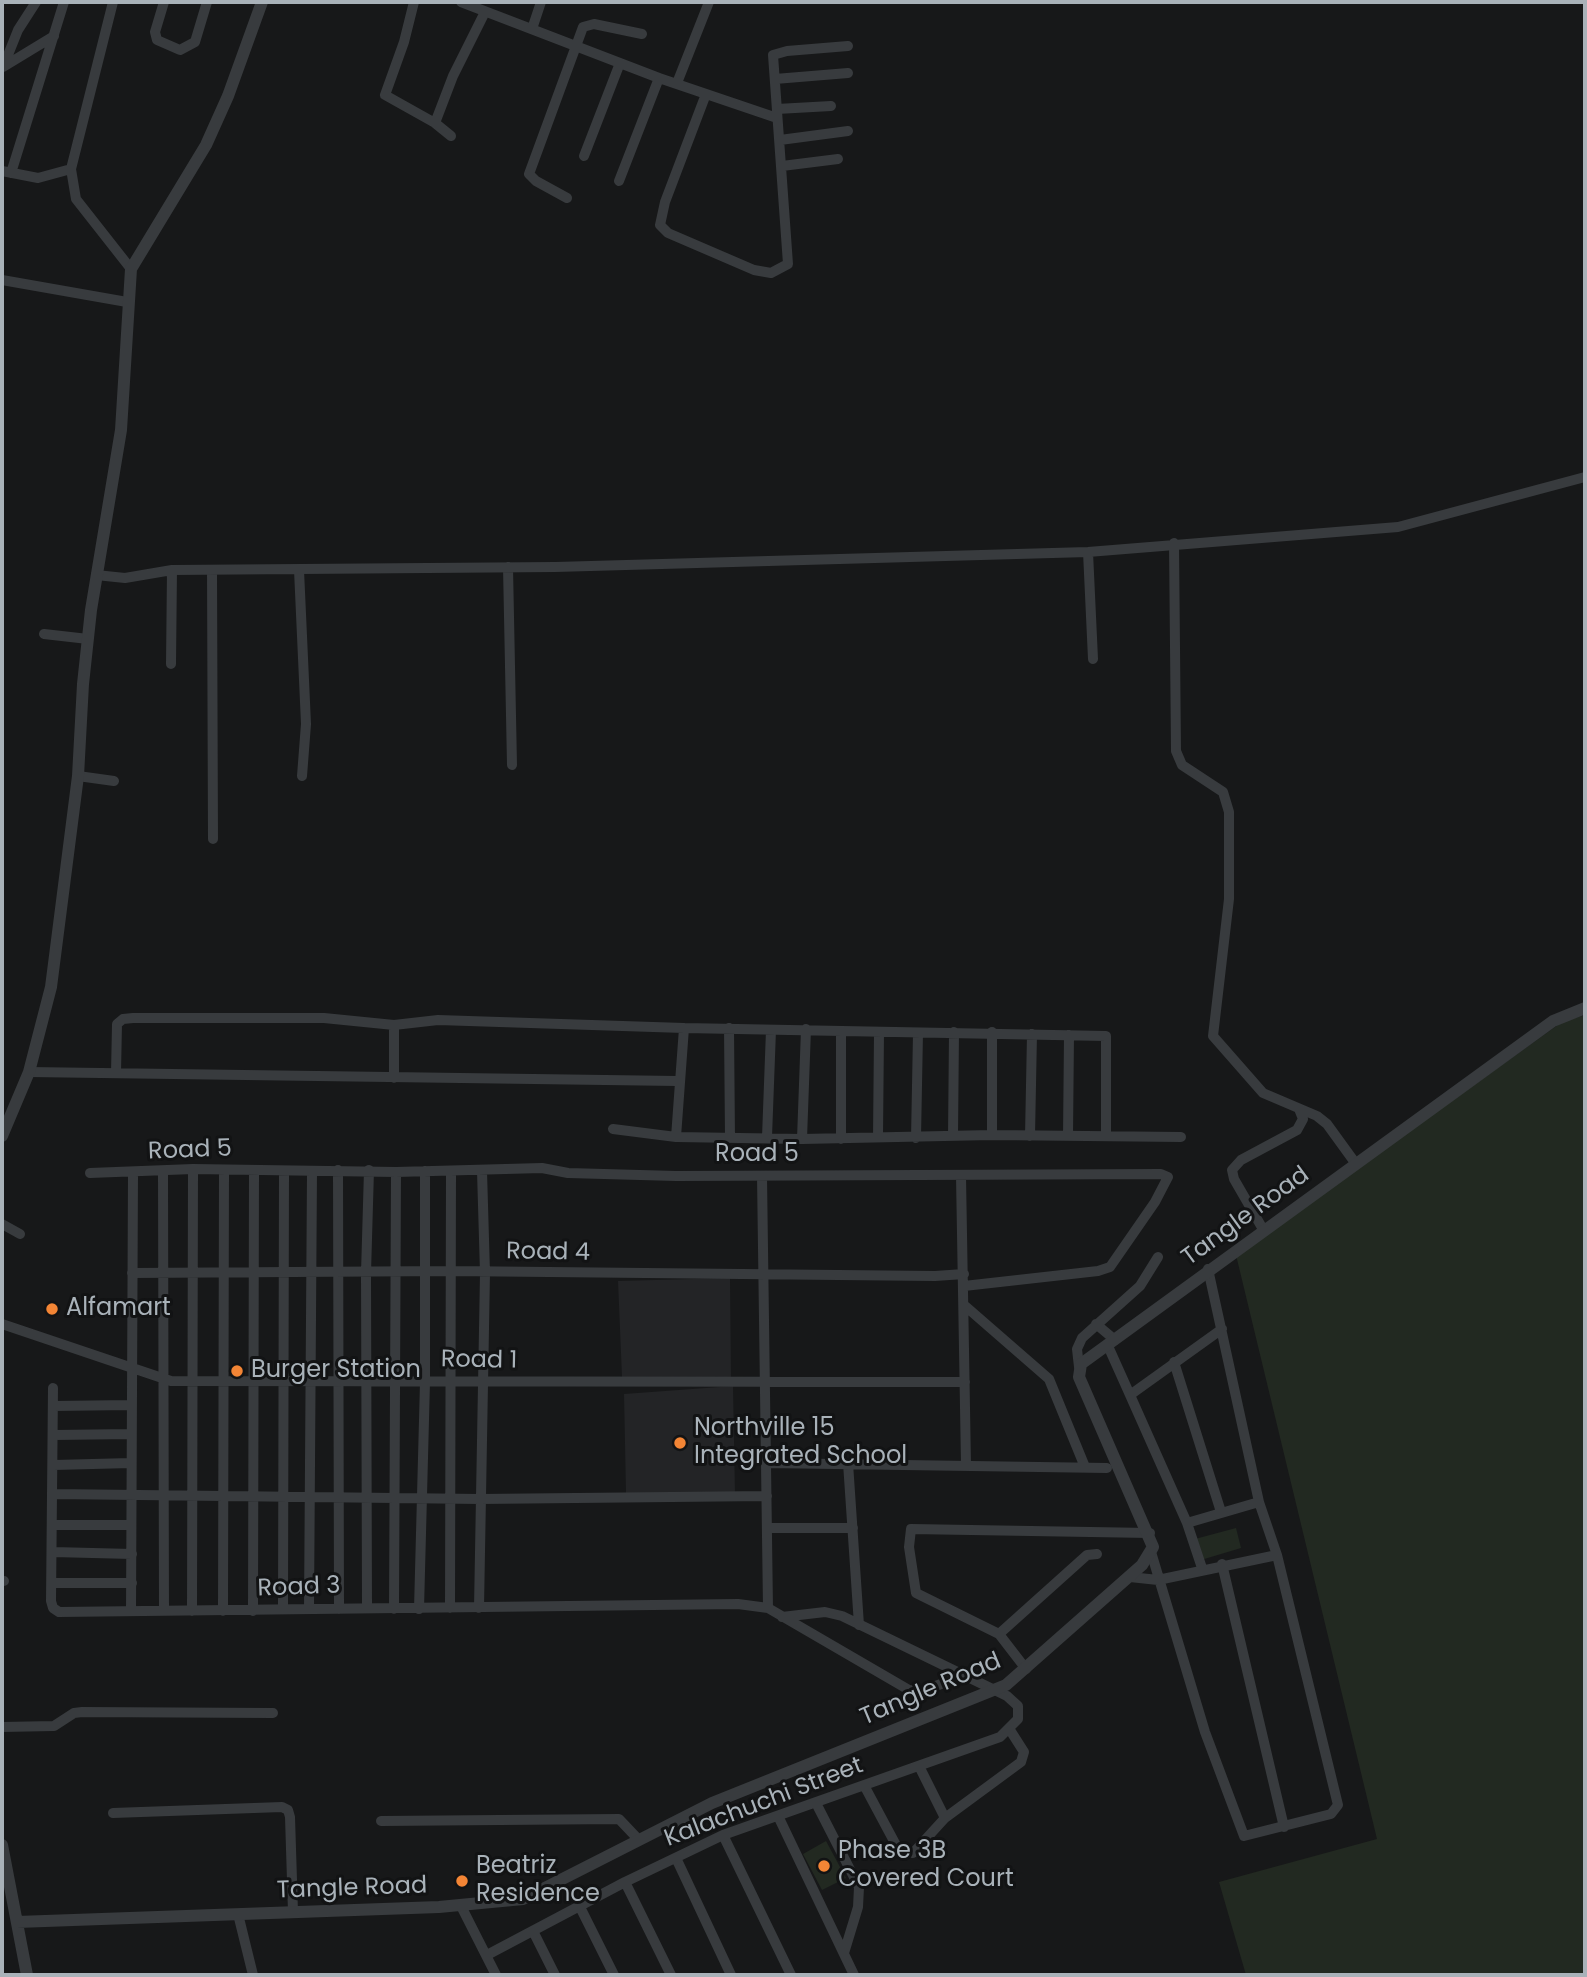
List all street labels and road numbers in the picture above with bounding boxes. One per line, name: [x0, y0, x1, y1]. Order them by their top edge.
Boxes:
street label: Road 5: [148, 1135, 232, 1167]
street label: Road 5: [715, 1141, 799, 1169]
street label: Tangle Road: [1177, 1161, 1315, 1273]
street label: Road 4: [506, 1238, 590, 1268]
street label: Road 1: [441, 1346, 517, 1376]
street label: Road 3: [257, 1572, 341, 1604]
street label: Tangle Road: [856, 1647, 1006, 1733]
street label: Kalachuchi Street: [661, 1752, 867, 1854]
street label: Tangle Road: [276, 1872, 428, 1906]

